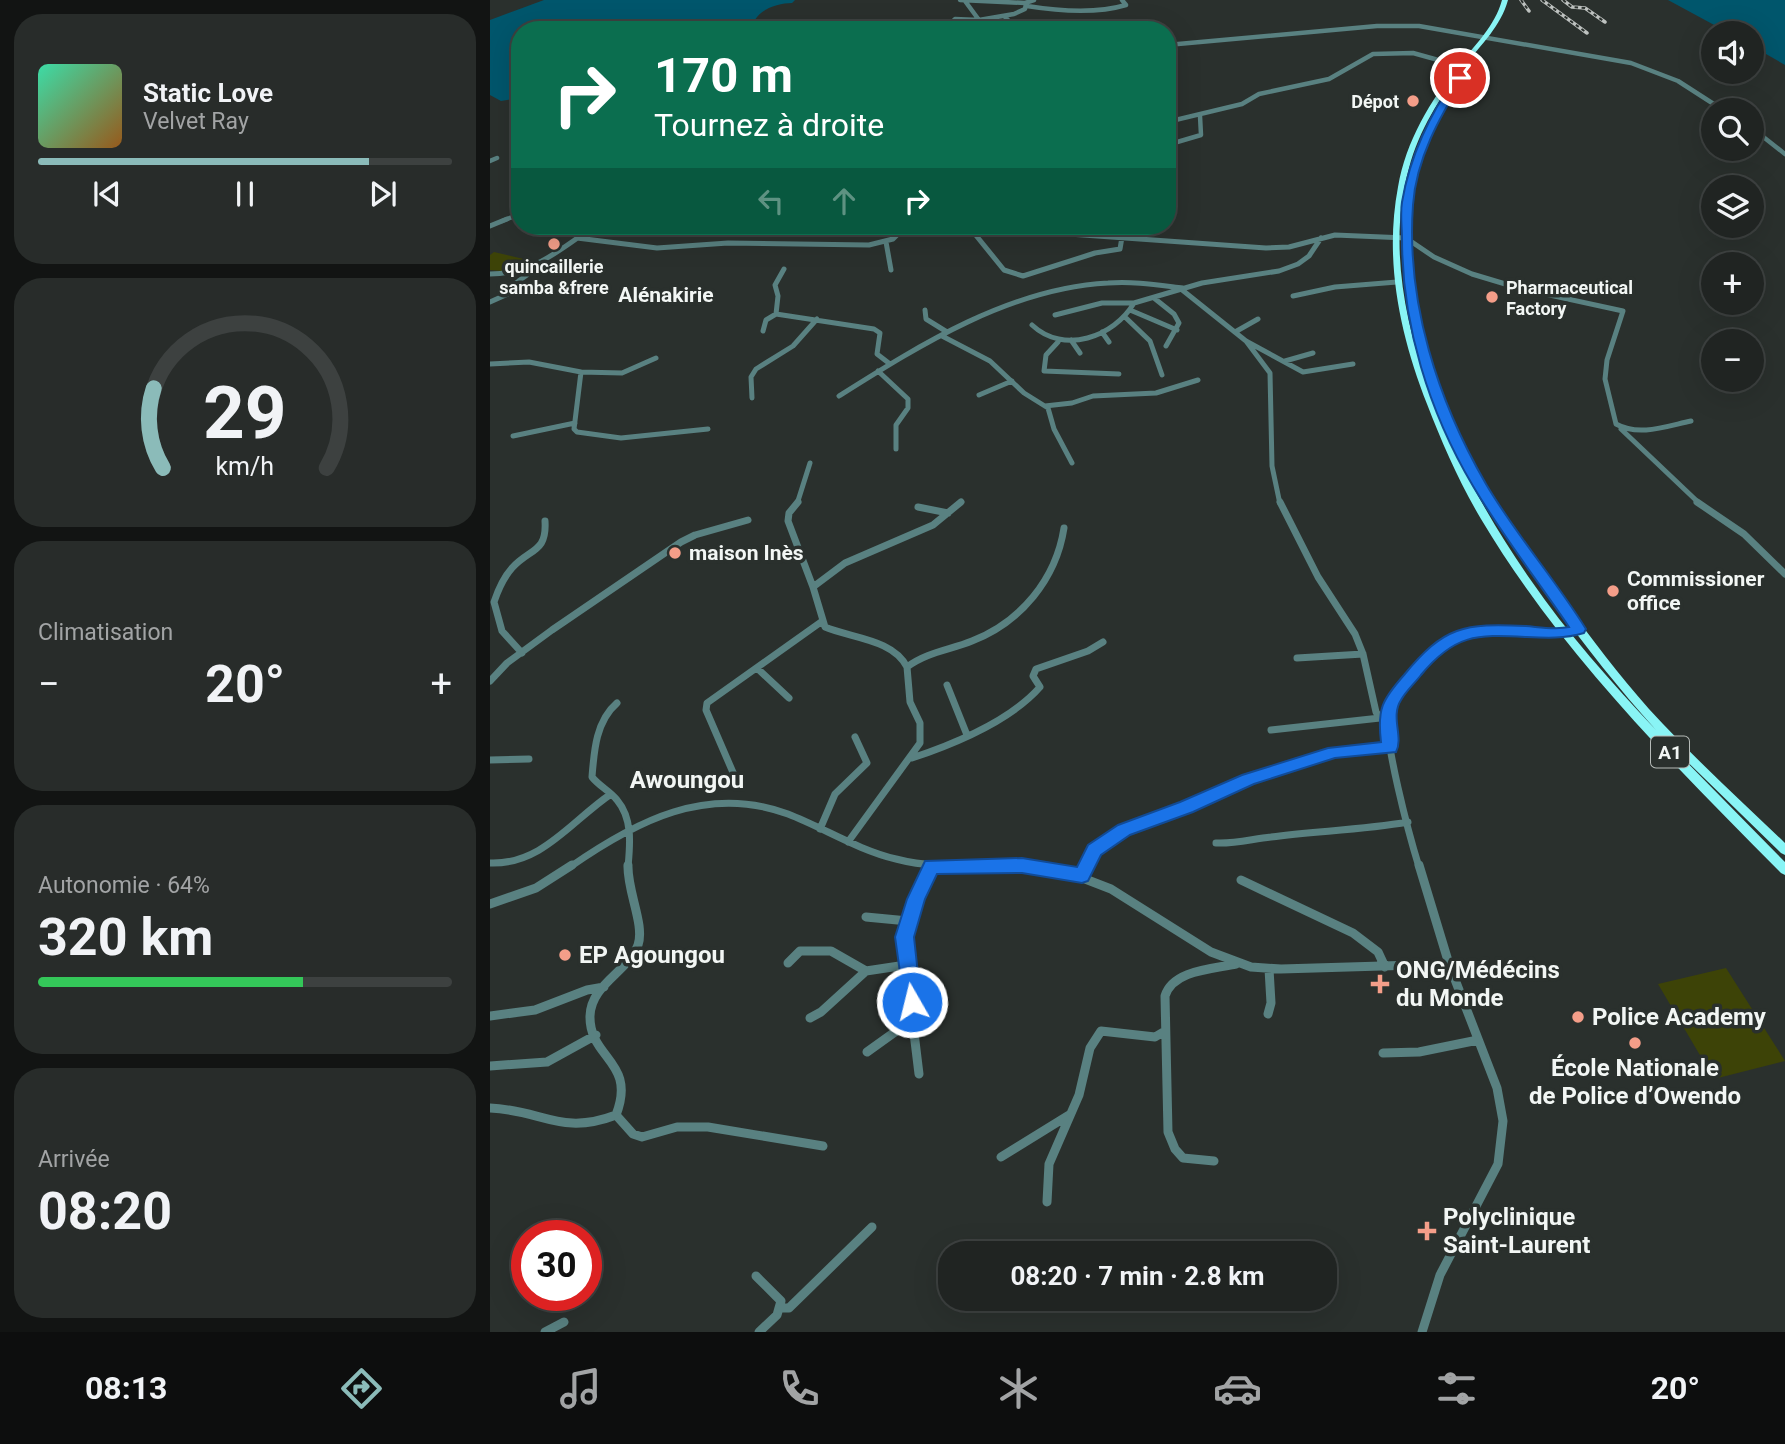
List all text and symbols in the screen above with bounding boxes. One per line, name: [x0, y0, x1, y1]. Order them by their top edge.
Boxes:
map controls: [1701, 21, 1764, 392]
button: sound: [1701, 21, 1764, 84]
text: 170 m: [654, 47, 793, 104]
pin: [1430, 48, 1490, 108]
icon: right: [539, 49, 630, 140]
icon: arrive: [1441, 59, 1479, 97]
text: Static Love: [143, 78, 273, 108]
place label: Dépot: [1351, 91, 1399, 112]
marker: Dépot: [1405, 93, 1421, 109]
button: search: [1701, 98, 1764, 161]
text: Tournez à droite: [654, 106, 884, 144]
text: Velvet Ray: [143, 108, 249, 135]
icon: previous: [88, 175, 126, 213]
icon: pause: [226, 175, 264, 213]
icon: next: [364, 175, 402, 213]
button: layers: [1701, 175, 1764, 238]
icon: left: [752, 182, 790, 220]
icon: ahead: [825, 182, 863, 220]
icon: right: [898, 182, 936, 220]
marker: quincaillerie samba &frere: [546, 236, 562, 252]
button: +: [1701, 252, 1764, 315]
place label: quincaillerie samba &frere: [499, 256, 609, 298]
place label: Pharmaceutical Factory: [1506, 277, 1633, 319]
district label: Alénakirie: [618, 283, 714, 307]
marker: Pharmaceutical Factory: [1484, 289, 1500, 305]
button: −: [1701, 329, 1764, 392]
text: 29: [203, 371, 287, 457]
text: km/h: [216, 452, 274, 481]
place label: maison Inès: [689, 541, 804, 565]
marker: maison Inès: [667, 545, 683, 561]
place label: Commissioner office: [1627, 567, 1765, 615]
marker: Commissioner office: [1605, 583, 1621, 599]
text: Climatisation: [38, 619, 173, 646]
text: 20°: [205, 654, 285, 715]
text: −: [38, 662, 60, 706]
text: +: [430, 662, 452, 706]
road number: A1: [1651, 736, 1689, 768]
district label: Awoungou: [630, 766, 744, 794]
text: Autonomie · 64%: [38, 872, 210, 899]
text: 320 km: [38, 907, 213, 968]
place label: EP Agoungou: [579, 941, 725, 969]
marker: EP Agoungou: [557, 947, 573, 963]
place label: ONG/Médécins du Monde: [1396, 956, 1560, 1012]
position arrow: [875, 965, 949, 1039]
marker: ONG/Médécins du Monde: [1370, 974, 1390, 994]
place label: Police Academy: [1592, 1003, 1767, 1031]
marker: Police Academy: [1570, 1009, 1586, 1025]
marker: École Nationale de Police d’Owendo: [1627, 1035, 1643, 1051]
place label: École Nationale de Police d’Owendo: [1529, 1054, 1741, 1110]
text: Arrivée: [38, 1146, 110, 1173]
text: 08:20: [38, 1181, 172, 1242]
place label: Polyclinique Saint-Laurent: [1443, 1203, 1590, 1259]
speed limit sign: 30: [511, 1220, 602, 1311]
marker: Polyclinique Saint-Laurent: [1417, 1221, 1437, 1241]
text: 08:20 · 7 min · 2.8 km: [1010, 1261, 1265, 1291]
icon: directions: [337, 1364, 386, 1413]
icon: music: [556, 1364, 605, 1413]
icon: phone: [775, 1364, 824, 1413]
icon: climate: [994, 1364, 1043, 1413]
icon: car: [1213, 1364, 1262, 1413]
icon: filters: [1432, 1364, 1481, 1413]
text: 08:13: [85, 1369, 167, 1407]
text: 20°: [1651, 1369, 1700, 1407]

